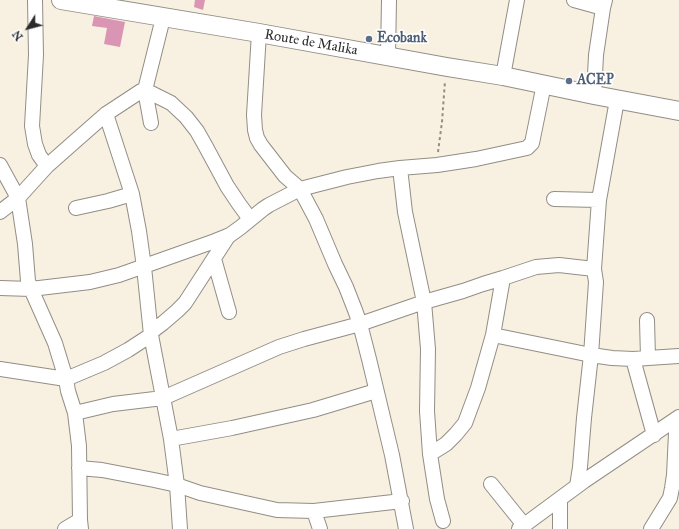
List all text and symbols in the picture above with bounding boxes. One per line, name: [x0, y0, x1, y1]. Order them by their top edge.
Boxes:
north arrow: [8, 8, 48, 48]
street label: Route de Malika: [263, 27, 359, 59]
text: N: [10, 28, 26, 43]
place label: Ecobank: [377, 31, 427, 47]
marker: Ecobank: [364, 34, 374, 44]
place label: ACEP: [577, 73, 614, 89]
marker: ACEP: [564, 76, 574, 86]

